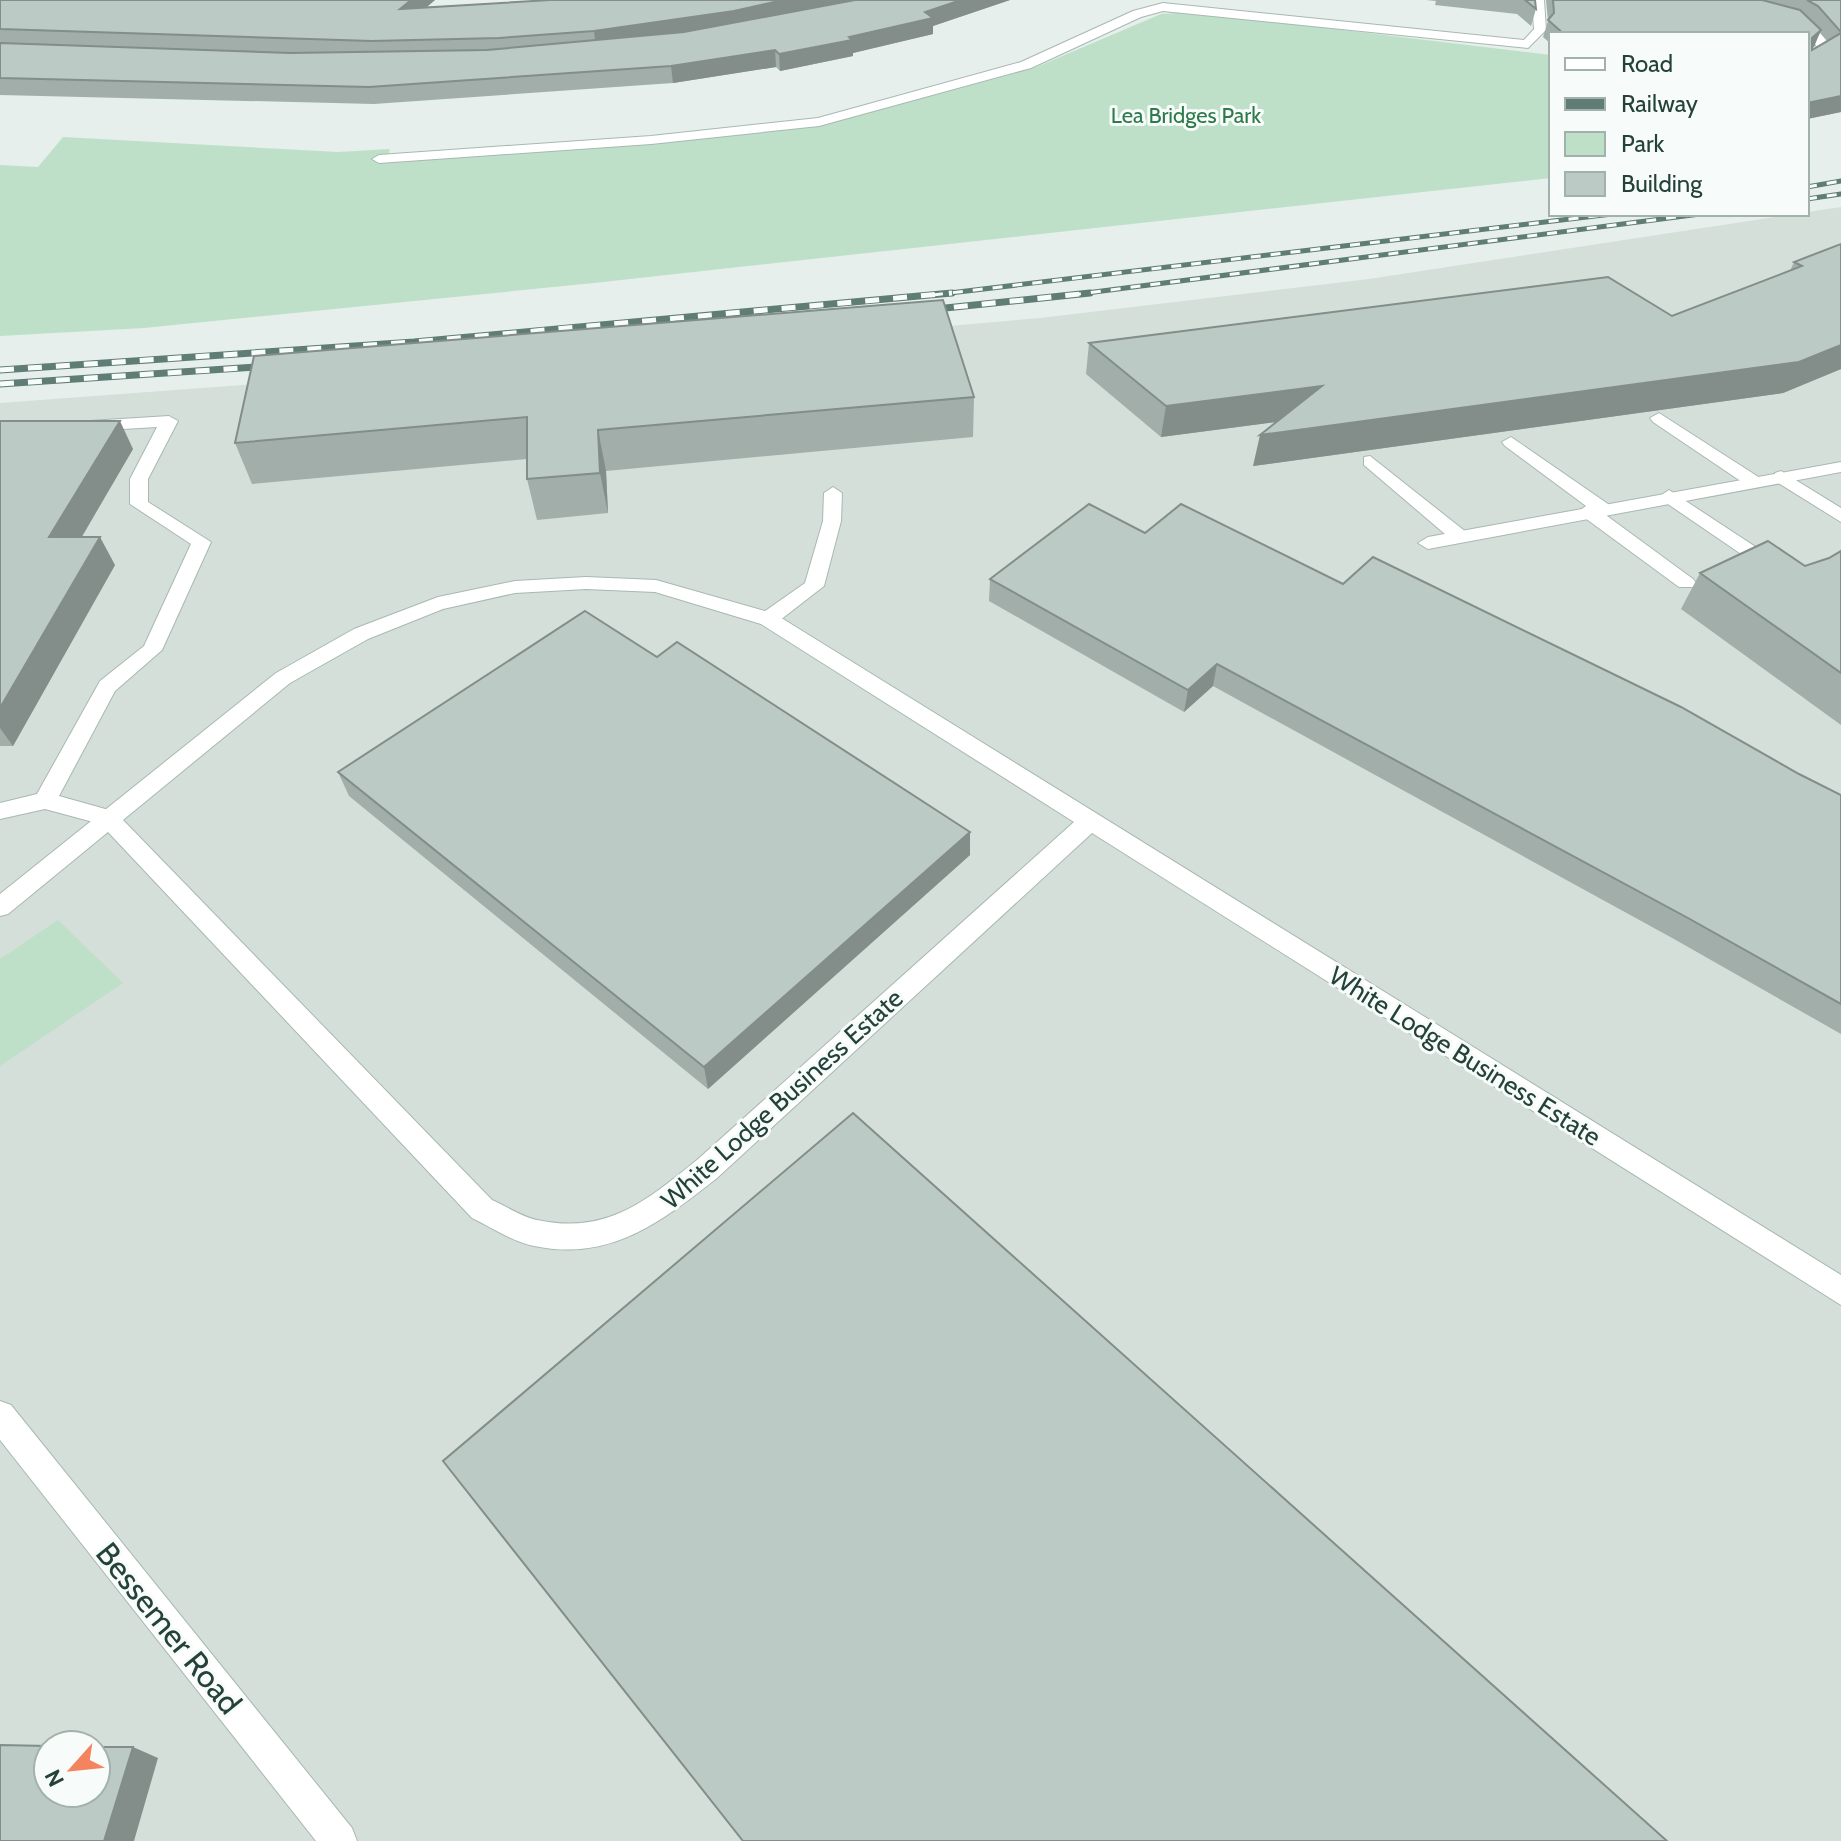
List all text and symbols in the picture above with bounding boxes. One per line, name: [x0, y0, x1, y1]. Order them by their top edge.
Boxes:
legend: [1549, 32, 1809, 216]
text: Road: [1621, 49, 1673, 78]
text: Railway: [1621, 89, 1698, 118]
park label: Lea Bridges Park: [1111, 102, 1261, 129]
text: Park: [1621, 129, 1664, 158]
text: Building: [1621, 169, 1703, 198]
street label: White Lodge Business Estate: [1323, 959, 1607, 1153]
street label: White Lodge Business Estate: [655, 982, 909, 1216]
street label: Bessemer Road: [88, 1534, 250, 1722]
north arrow: [32, 1729, 112, 1809]
text: N: [39, 1765, 70, 1791]

